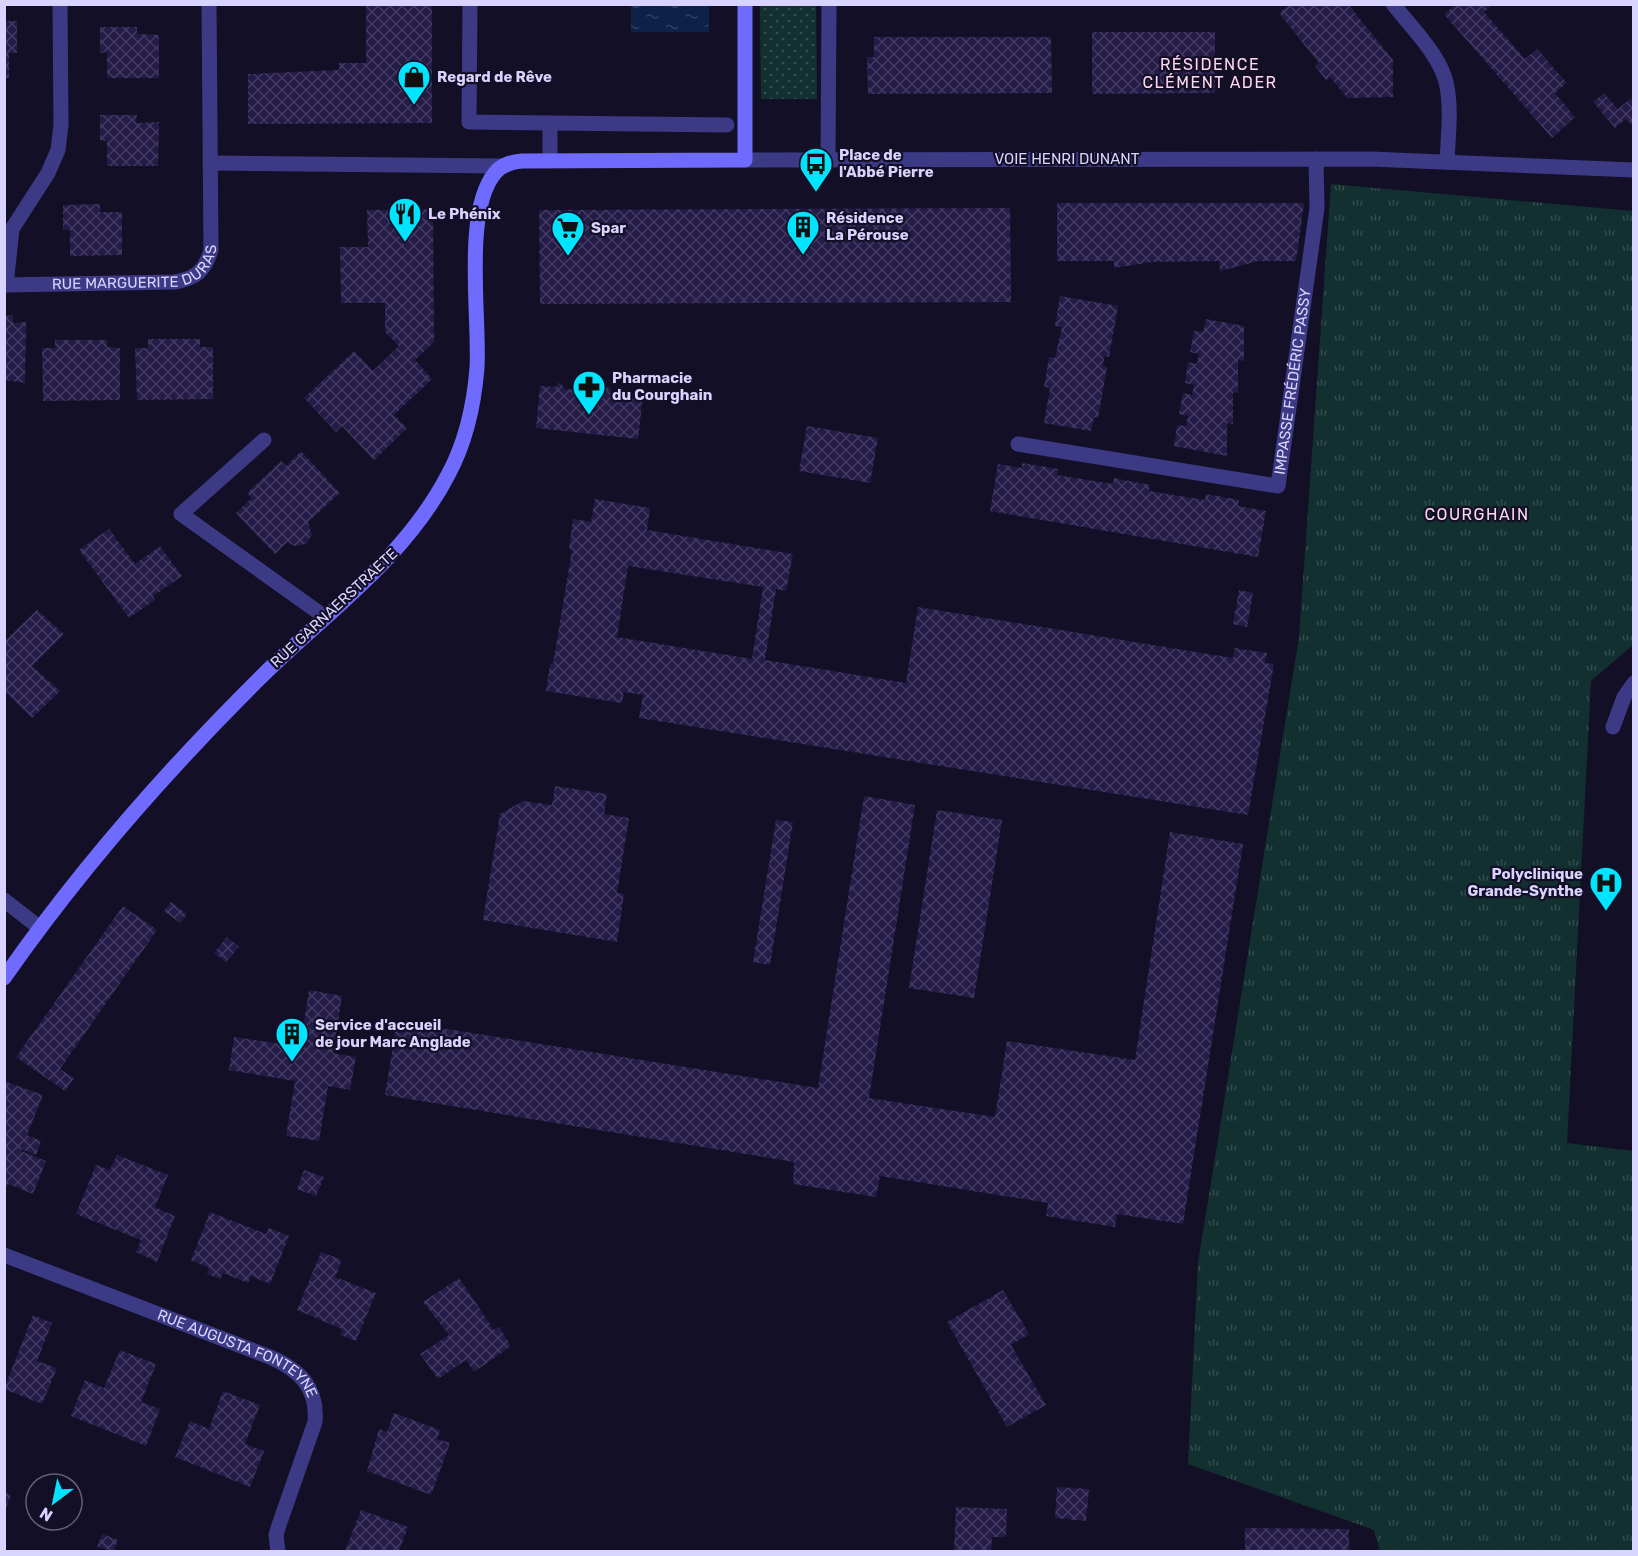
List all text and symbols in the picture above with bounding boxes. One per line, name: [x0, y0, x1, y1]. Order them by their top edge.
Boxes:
district label: RÉSIDENCE CLÉMENT ADER: [1142, 55, 1278, 92]
shop icon: Regard de Rêve: [396, 59, 432, 106]
place label: Regard de Rêve: [437, 68, 552, 86]
bus stop icon: Place de l'Abbé Pierre: [798, 146, 834, 193]
place label: Place de l'Abbé Pierre: [839, 146, 934, 181]
street label: VOIE HENRI DUNANT: [995, 150, 1140, 168]
restaurant icon: Le Phénix: [387, 196, 423, 243]
place label: Le Phénix: [428, 205, 501, 223]
building icon: Résidence La Pérouse: [785, 209, 821, 256]
place label: Résidence La Pérouse: [826, 209, 909, 244]
supermarket icon: Spar: [550, 210, 586, 257]
place label: Spar: [591, 219, 626, 237]
street label: RUE MARGUERITE DURAS: [52, 245, 220, 293]
street label: IMPASSE FRÉDÉRIC PASSY: [1271, 287, 1315, 476]
pharmacy icon: Pharmacie du Courghain: [571, 369, 607, 416]
place label: Pharmacie du Courghain: [612, 369, 712, 404]
district label: COURGHAIN: [1424, 505, 1530, 524]
street label: RUE GARNAERSTRAETE: [267, 544, 401, 672]
place label: Polyclinique Grande-Synthe: [1468, 865, 1583, 900]
hospital icon: Polyclinique Grande-Synthe: [1588, 865, 1624, 912]
building icon: Service d'accueil de jour Marc Anglade: [274, 1016, 310, 1063]
place label: Service d'accueil de jour Marc Anglade: [315, 1016, 471, 1051]
street label: RUE AUGUSTA FONTEYNE: [155, 1306, 321, 1400]
north arrow: [24, 1472, 84, 1532]
text: N: [36, 1503, 56, 1525]

